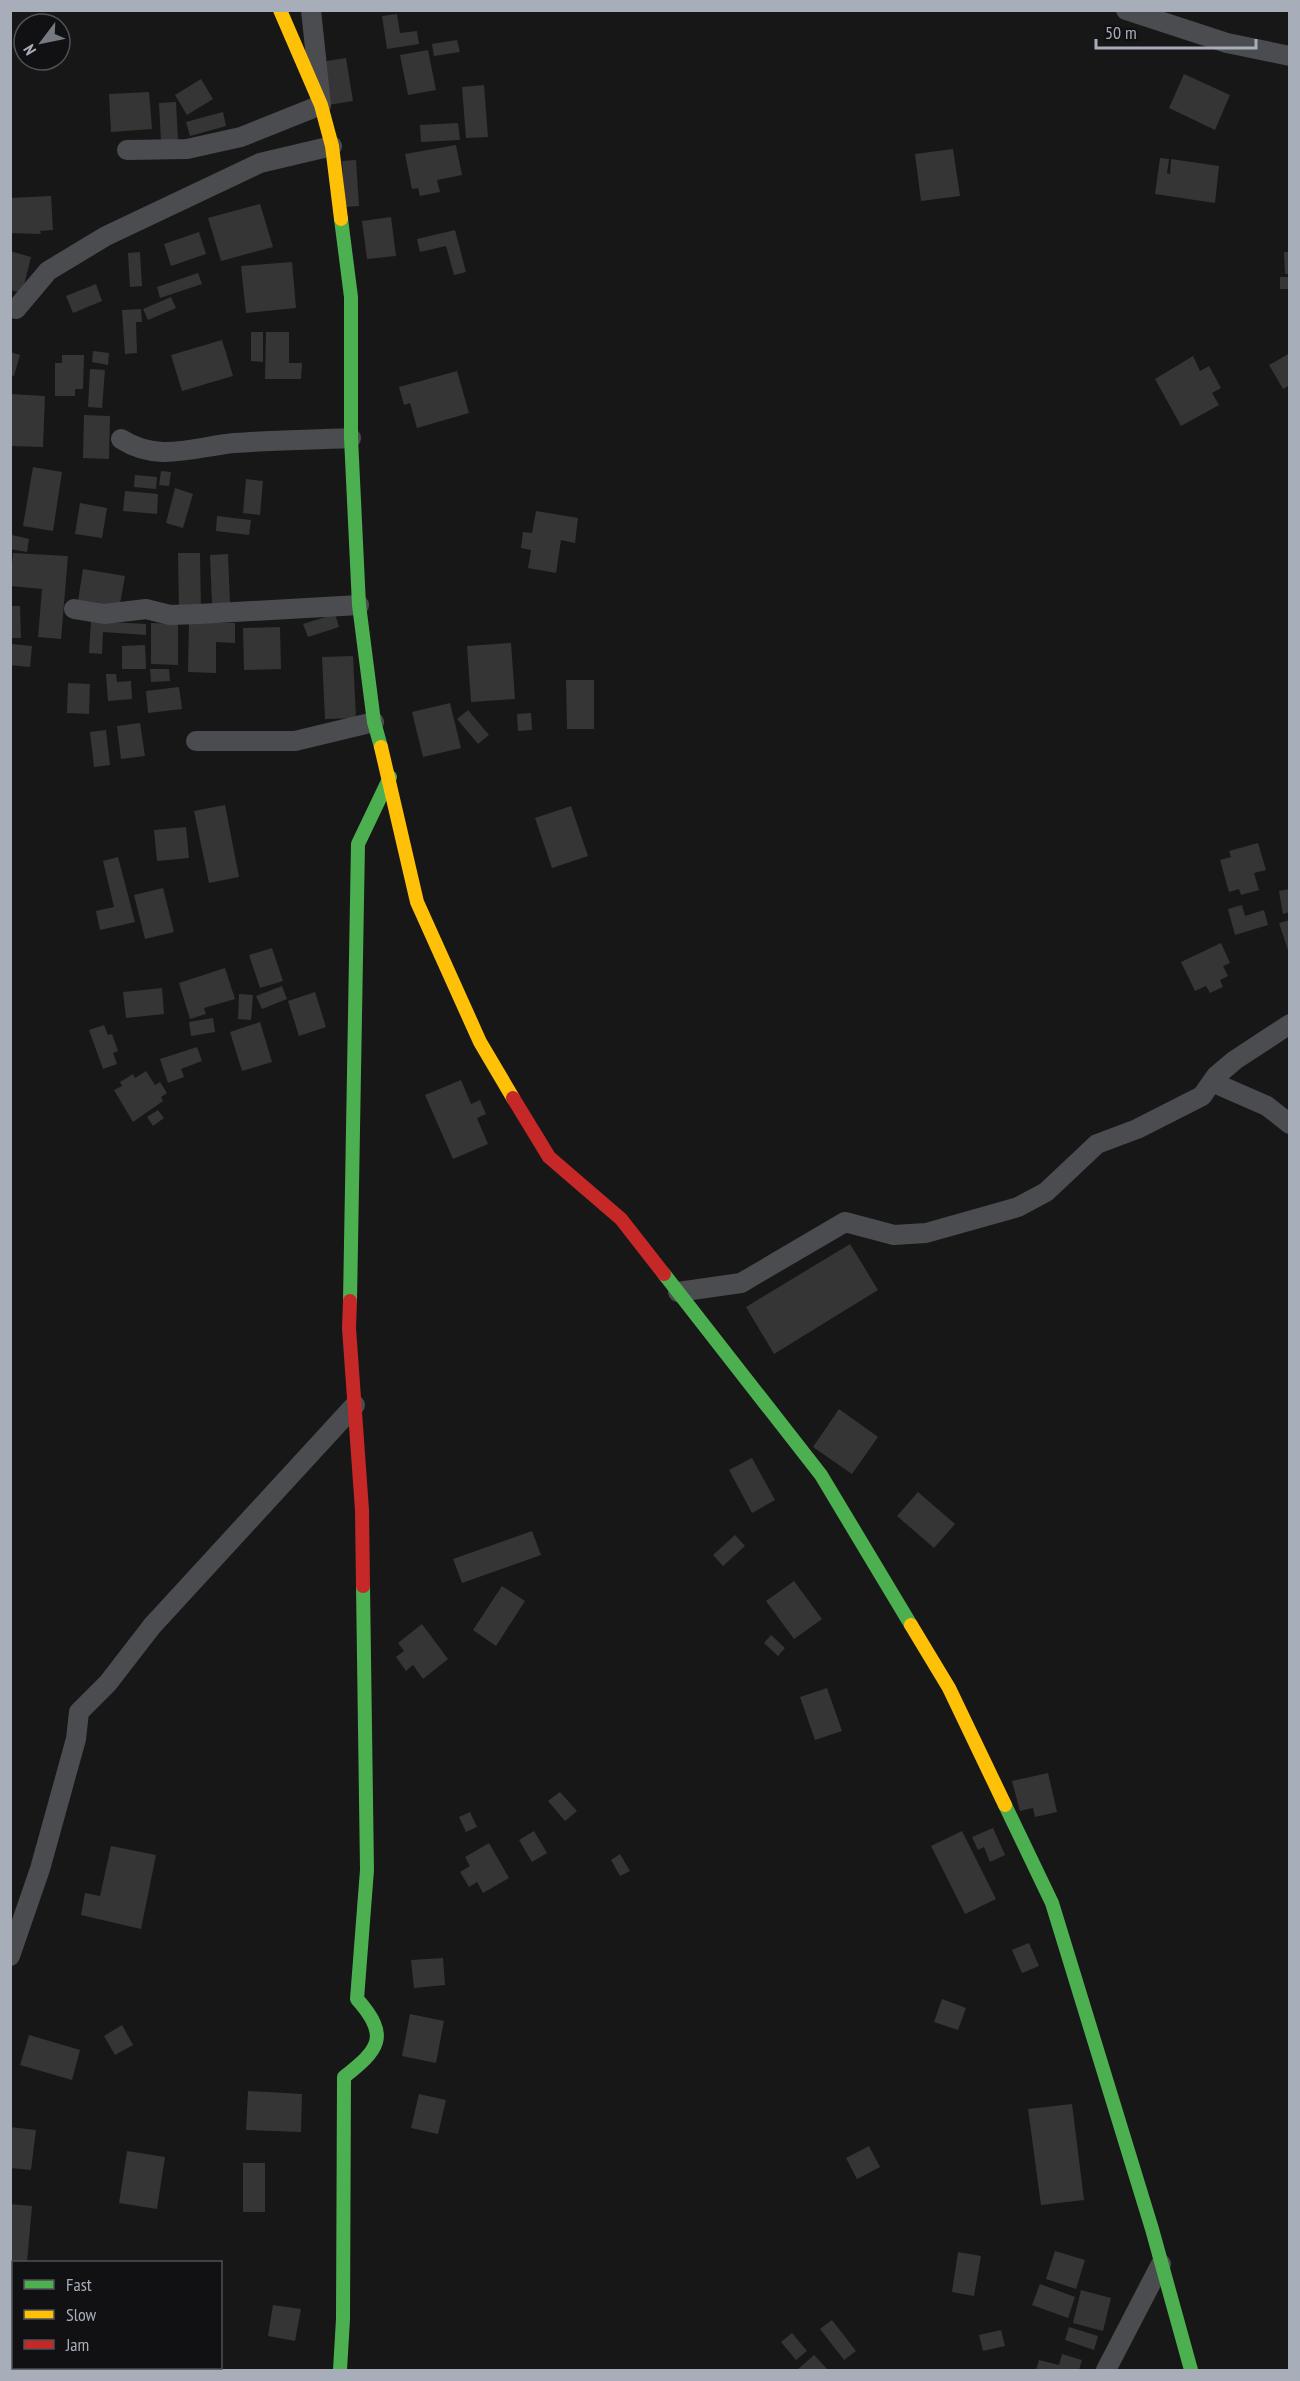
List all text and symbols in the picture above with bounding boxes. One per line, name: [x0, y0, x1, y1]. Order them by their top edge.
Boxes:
north arrow: [12, 12, 72, 72]
scale bar: [1096, 12, 1256, 50]
text: 50 m: [1105, 21, 1137, 44]
text: N: [19, 41, 40, 59]
legend: [12, 2261, 222, 2369]
text: Fast: [66, 2273, 92, 2296]
text: Slow: [66, 2303, 97, 2326]
text: Jam: [65, 2333, 89, 2356]

